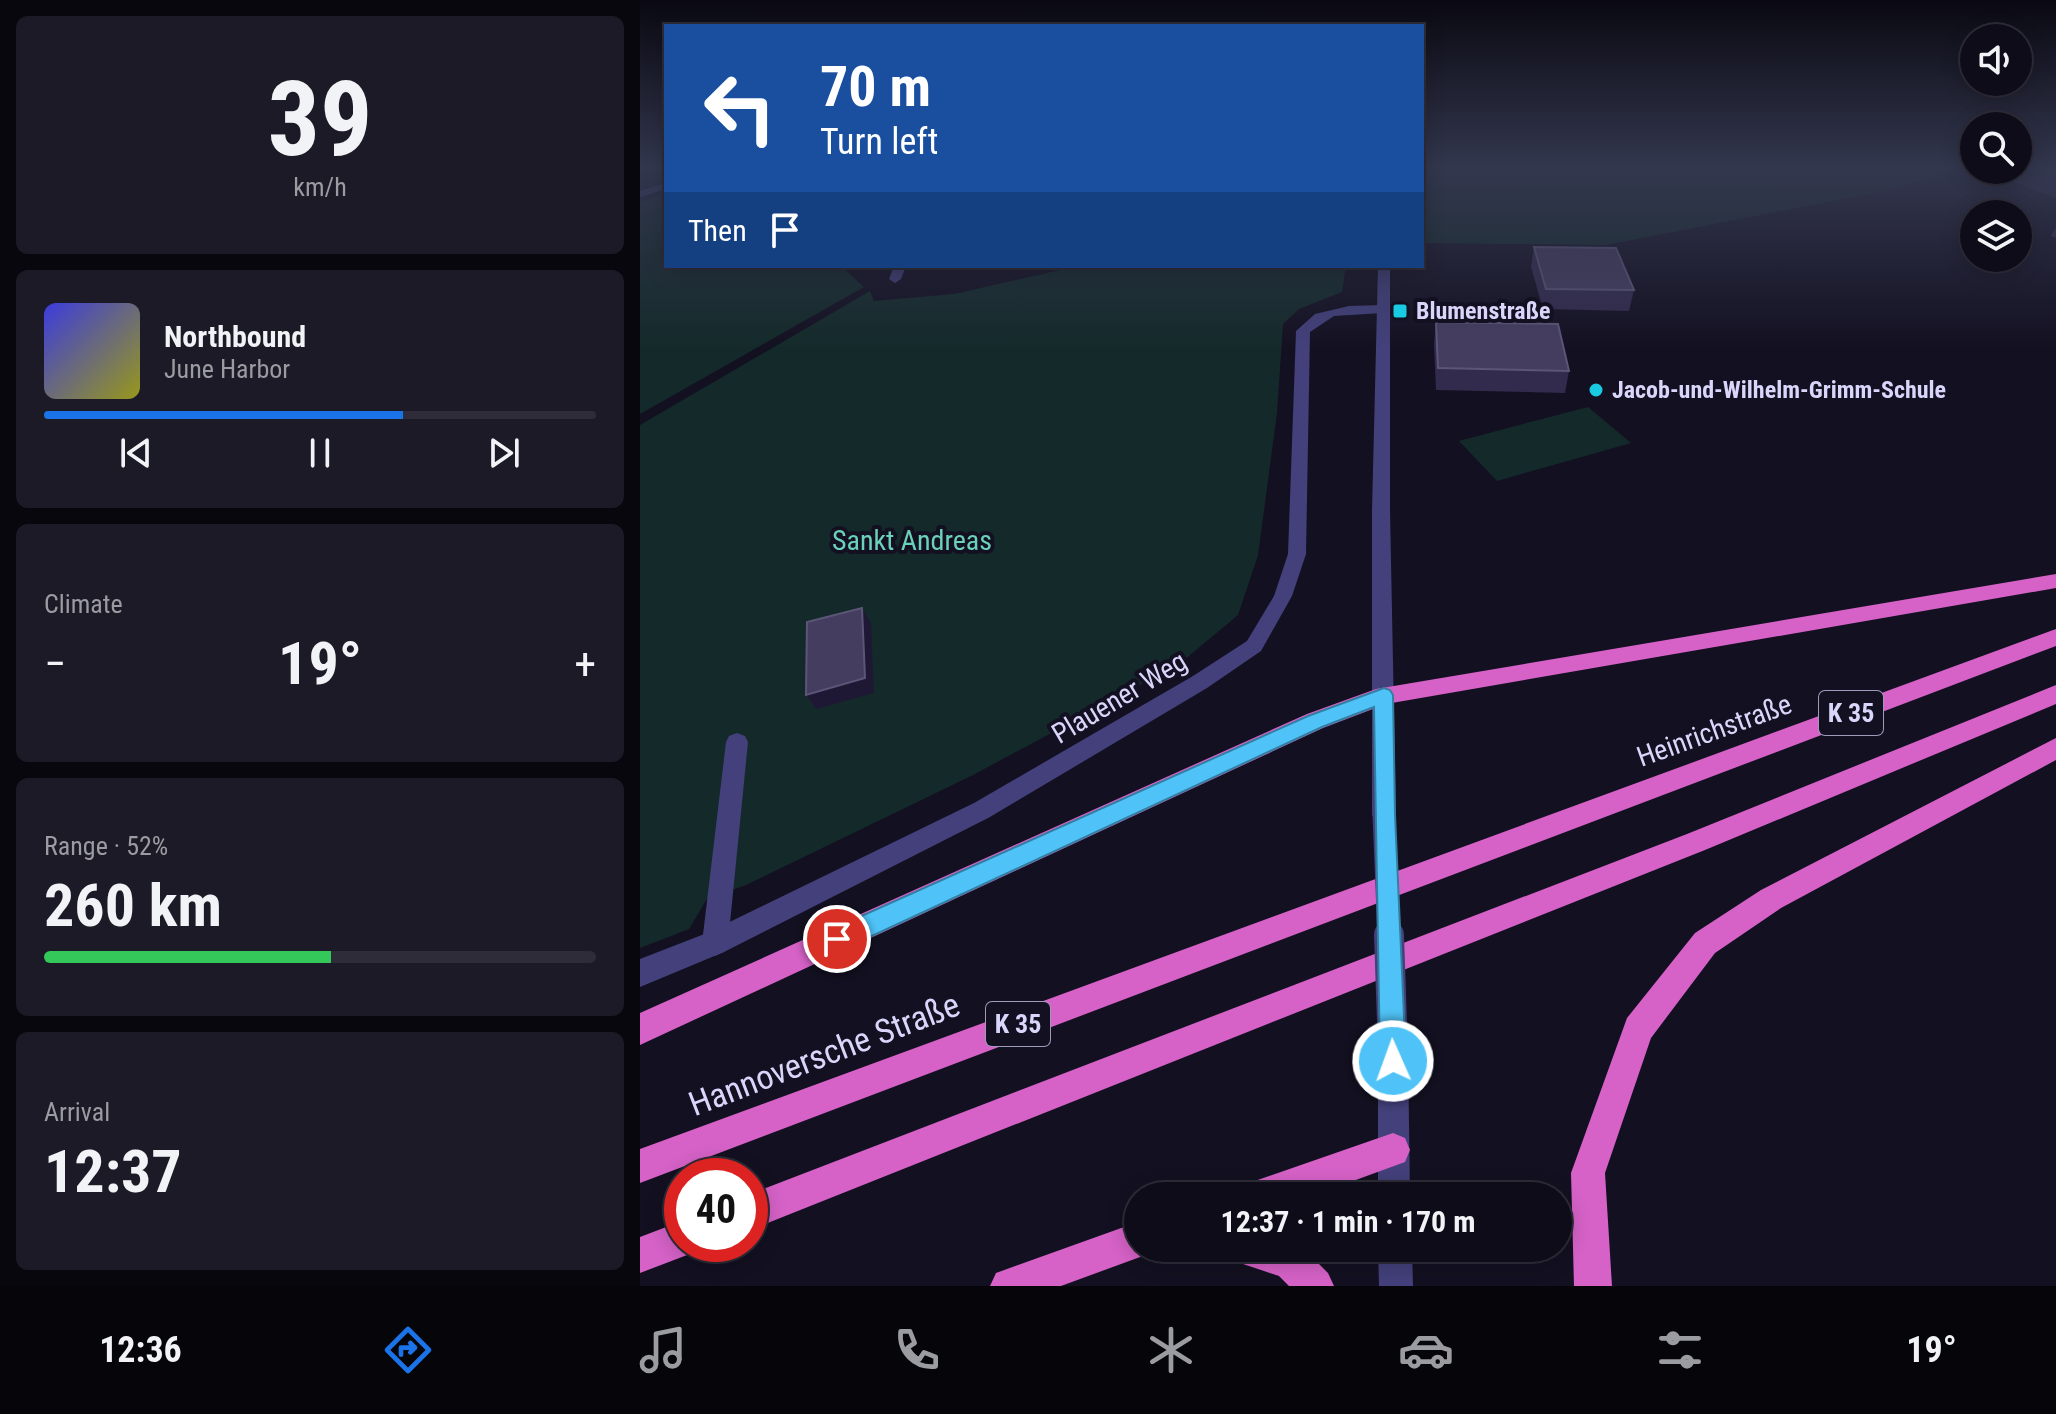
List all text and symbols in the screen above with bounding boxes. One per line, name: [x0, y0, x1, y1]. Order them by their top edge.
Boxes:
map controls: [1960, 24, 2032, 272]
button: sound: [1960, 24, 2032, 96]
text: 70 m: [820, 54, 931, 120]
icon: left: [688, 56, 792, 160]
text: 39: [267, 59, 373, 180]
button: search: [1960, 112, 2032, 184]
text: Turn left: [820, 121, 938, 163]
text: km/h: [293, 172, 347, 202]
button: layers: [1960, 200, 2032, 272]
icon: arrive: [763, 208, 807, 252]
text: Then: [688, 213, 747, 248]
place label: Blumenstraße: [1416, 297, 1550, 325]
marker: Blumenstraße: [1391, 302, 1409, 320]
text: Northbound: [164, 319, 306, 354]
text: June Harbor: [164, 354, 290, 384]
place label: Jacob-und-Wilhelm-Grimm-Schule: [1612, 376, 1946, 404]
marker: Jacob-und-Wilhelm-Grimm-Schule: [1587, 381, 1605, 399]
icon: previous: [114, 431, 158, 475]
icon: pause: [298, 431, 342, 475]
icon: next: [482, 431, 526, 475]
park label: Sankt Andreas: [832, 524, 992, 557]
text: Climate: [44, 589, 123, 619]
text: 19°: [278, 628, 362, 699]
text: −: [44, 638, 66, 690]
text: +: [574, 638, 596, 690]
street label: Plauener Weg: [1046, 644, 1193, 751]
street label: Heinrichstraße: [1632, 687, 1796, 774]
road number: K 35: [1819, 691, 1883, 735]
text: Range · 52%: [44, 831, 168, 861]
text: 260 km: [44, 870, 222, 941]
pin: [803, 905, 871, 973]
icon: arrive: [815, 917, 859, 961]
street label: Hannoversche Straße: [683, 984, 965, 1124]
road number: K 35: [986, 1002, 1050, 1046]
position arrow: [1351, 1019, 1435, 1103]
text: Arrival: [44, 1097, 110, 1127]
text: 12:37: [44, 1136, 182, 1207]
speed limit sign: 40: [664, 1158, 768, 1262]
text: 12:37 · 1 min · 170 m: [1221, 1204, 1475, 1239]
icon: directions: [380, 1322, 436, 1378]
icon: music: [635, 1322, 691, 1378]
icon: phone: [889, 1322, 945, 1378]
icon: climate: [1143, 1322, 1199, 1378]
icon: car: [1398, 1322, 1454, 1378]
icon: filters: [1652, 1322, 1708, 1378]
text: 12:36: [99, 1329, 182, 1371]
text: 19°: [1906, 1329, 1957, 1371]

